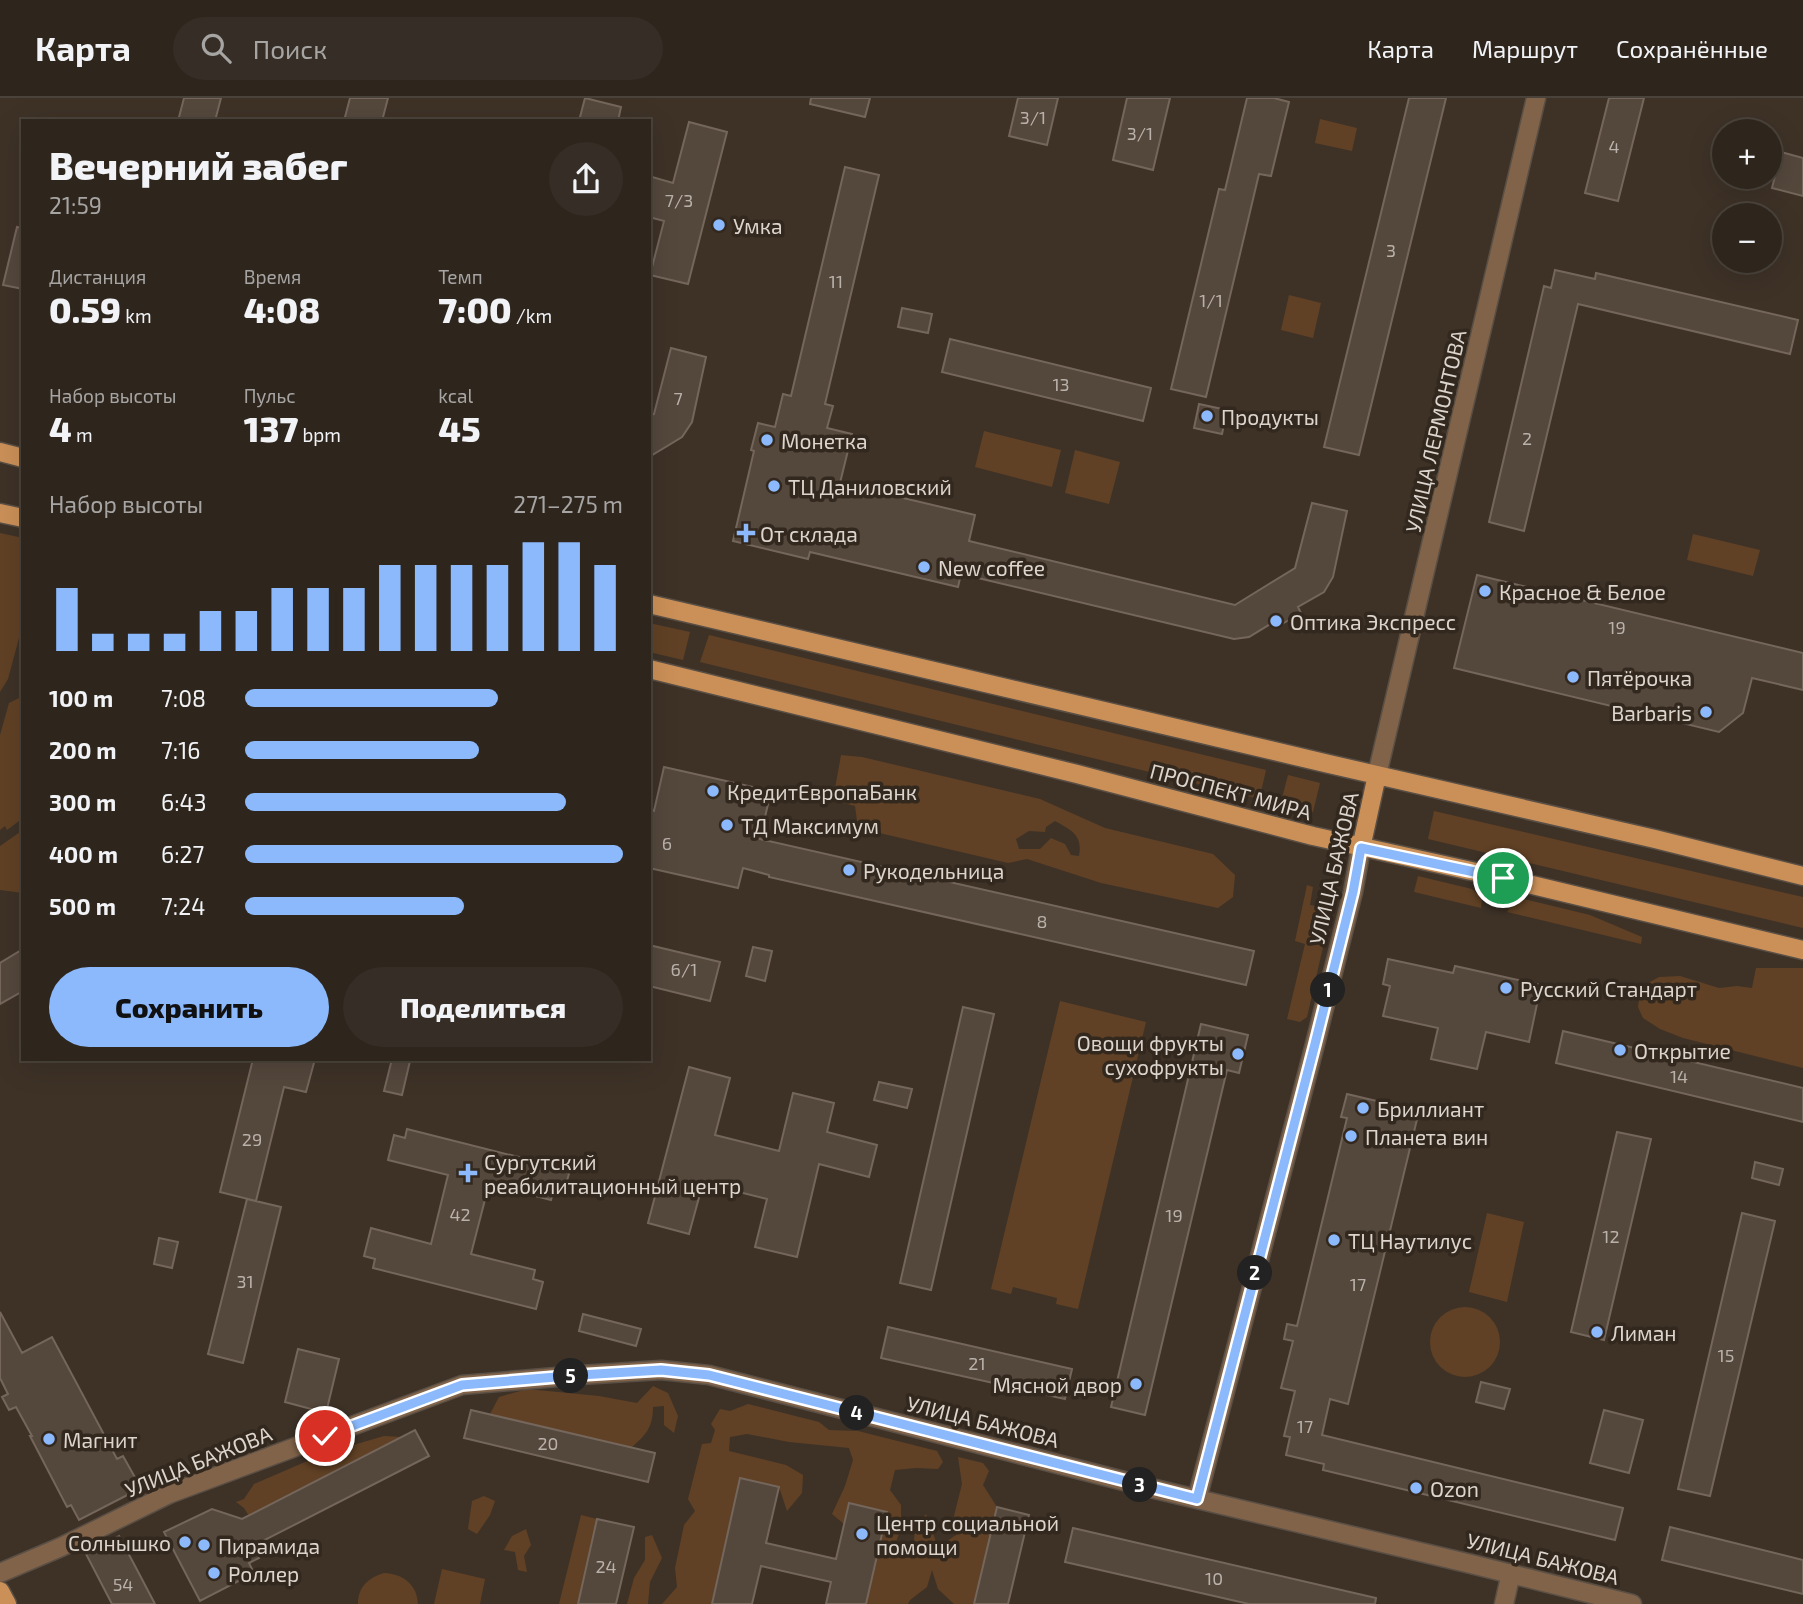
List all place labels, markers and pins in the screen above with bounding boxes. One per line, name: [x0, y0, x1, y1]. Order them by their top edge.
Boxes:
place label: Умка: [733, 213, 783, 238]
marker: Умка: [711, 217, 727, 233]
place label: Продукты: [1221, 404, 1319, 430]
marker: Продукты: [1199, 408, 1215, 424]
place label: Монетка: [781, 428, 868, 453]
marker: Монетка: [759, 432, 775, 448]
place label: ТЦ Даниловский: [788, 474, 952, 499]
marker: ТЦ Даниловский: [766, 478, 782, 494]
place label: От склада: [760, 521, 858, 546]
marker: От склада: [738, 525, 754, 541]
place label: New coffee: [938, 555, 1045, 580]
marker: New coffee: [916, 559, 932, 575]
place label: Красное & Белое: [1499, 579, 1666, 604]
marker: Красное & Белое: [1477, 583, 1493, 599]
place label: Оптика Экспресс: [1290, 609, 1456, 634]
marker: Оптика Экспресс: [1268, 613, 1284, 629]
place label: Пятёрочка: [1587, 665, 1692, 690]
marker: Пятёрочка: [1565, 669, 1581, 685]
place label: Barbaris: [1611, 700, 1692, 725]
marker: Barbaris: [1698, 704, 1714, 720]
place label: КредитЕвропаБанк: [727, 779, 917, 804]
marker: КредитЕвропаБанк: [705, 783, 721, 799]
place label: ТД Максимум: [741, 813, 879, 839]
marker: ТД Максимум: [719, 817, 735, 833]
pin: [1473, 848, 1533, 908]
place label: Рукодельница: [863, 858, 1004, 884]
marker: Рукодельница: [841, 862, 857, 878]
pin: 1: [1310, 972, 1346, 1008]
place label: Русский Стандарт: [1520, 976, 1697, 1002]
marker: Русский Стандарт: [1498, 980, 1514, 996]
place label: Овощи фрукты сухофрукты: [1077, 1030, 1224, 1080]
place label: Открытие: [1634, 1038, 1731, 1063]
marker: Открытие: [1612, 1042, 1628, 1058]
marker: Овощи фрукты сухофрукты: [1230, 1046, 1246, 1062]
place label: Бриллиант: [1377, 1096, 1484, 1121]
marker: Бриллиант: [1355, 1100, 1371, 1116]
place label: Планета вин: [1365, 1124, 1488, 1149]
marker: Планета вин: [1343, 1128, 1359, 1144]
place label: Сургутский реабилитационный центр: [484, 1149, 741, 1198]
marker: Сургутский реабилитационный центр: [458, 1163, 478, 1183]
place label: ТЦ Наутилус: [1348, 1228, 1472, 1254]
marker: ТЦ Наутилус: [1326, 1232, 1342, 1248]
pin: 2: [1238, 1256, 1272, 1290]
place label: Лиман: [1611, 1320, 1677, 1345]
marker: Лиман: [1589, 1324, 1605, 1340]
pin: 5: [554, 1358, 588, 1394]
place label: Мясной двор: [992, 1372, 1122, 1397]
marker: Мясной двор: [1128, 1376, 1144, 1392]
pin: 4: [840, 1396, 874, 1430]
pin: [295, 1406, 355, 1466]
place label: Магнит: [63, 1427, 138, 1452]
marker: Магнит: [41, 1431, 57, 1447]
pin: 3: [1122, 1468, 1158, 1502]
place label: Ozon: [1430, 1476, 1479, 1501]
marker: Ozon: [1408, 1480, 1424, 1496]
place label: Центр социальной помощи: [876, 1510, 1059, 1559]
marker: Центр социальной помощи: [854, 1526, 870, 1542]
place label: Солнышко: [68, 1530, 171, 1555]
place label: Пирамида: [218, 1533, 320, 1558]
marker: Солнышко: [177, 1534, 193, 1550]
marker: Пирамида: [196, 1537, 212, 1553]
place label: Роллер: [228, 1561, 299, 1586]
marker: Роллер: [206, 1565, 222, 1581]

